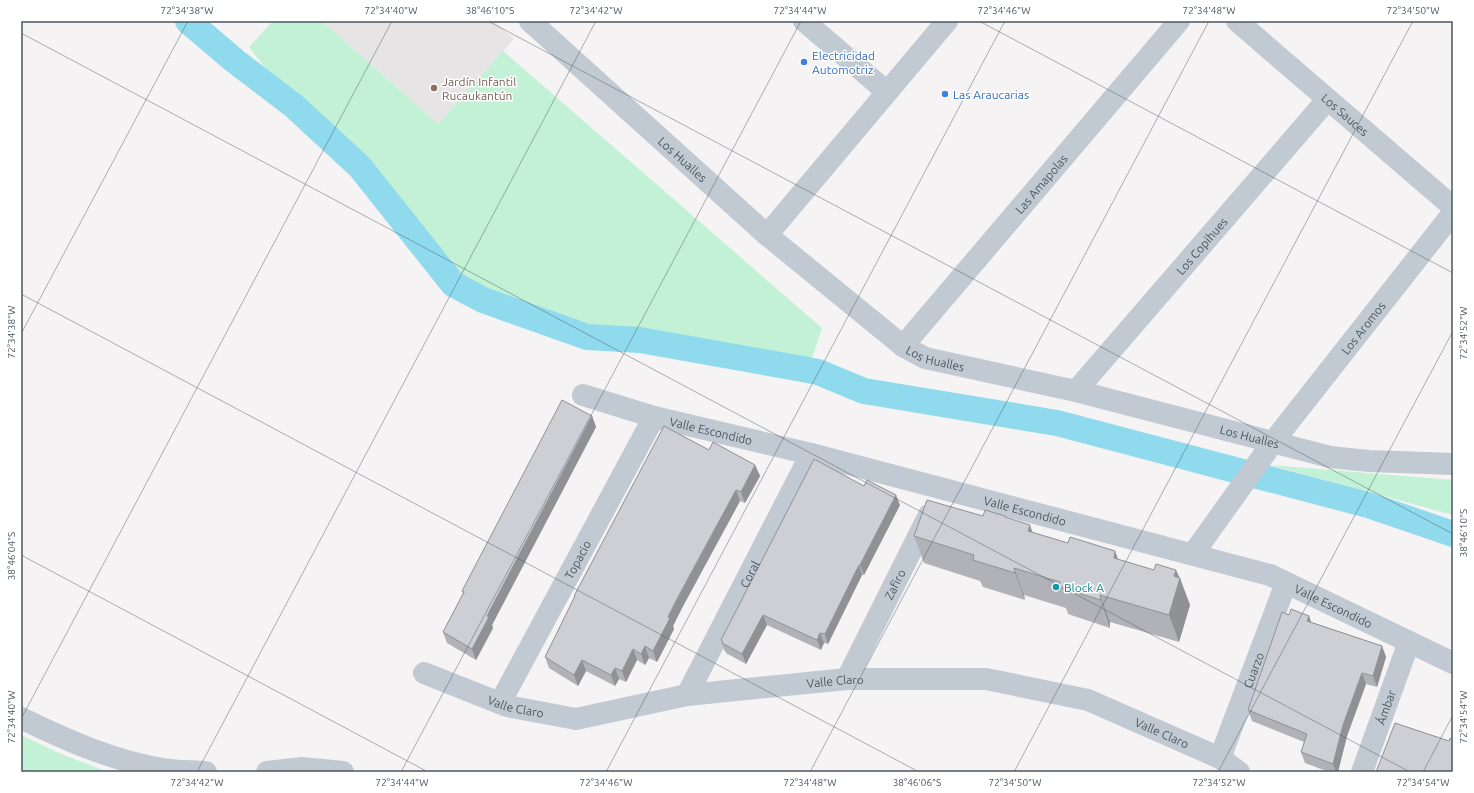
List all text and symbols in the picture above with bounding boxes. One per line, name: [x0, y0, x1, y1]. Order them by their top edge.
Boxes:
text: 72°34'38"W: [161, 5, 213, 16]
text: 72°34'40"W: [365, 5, 417, 16]
text: 38°46'10"S: [466, 5, 514, 16]
text: 72°34'42"W: [570, 5, 622, 16]
text: 72°34'44"W: [774, 5, 826, 16]
text: 72°34'46"W: [978, 5, 1030, 16]
text: 72°34'48"W: [1183, 5, 1235, 16]
text: 72°34'50"W: [1387, 5, 1439, 16]
place label: Electricidad Automotriz: [812, 49, 875, 76]
marker: Electricidad Automotriz: [799, 57, 809, 67]
place label: Jardín Infantil Rucaukantún: [442, 75, 516, 102]
marker: Jardín Infantil Rucaukantún: [429, 83, 439, 93]
place label: Las Araucarias: [953, 88, 1029, 101]
marker: Las Araucarias: [940, 89, 950, 99]
street label: Los Sauces: [1319, 91, 1372, 138]
street label: Los Hualles: [656, 134, 710, 184]
street label: Las Amapolas: [1012, 152, 1070, 216]
street label: Los Copihues: [1173, 214, 1230, 277]
street label: Los Aromos: [1338, 299, 1387, 357]
text: 72°34'38"W: [6, 306, 17, 358]
text: 72°34'52"W: [1458, 307, 1469, 359]
street label: Los Hualles: [904, 343, 966, 373]
street label: Valle Escondido: [668, 414, 754, 446]
street label: Los Hualles: [1219, 422, 1281, 450]
street label: Valle Escondido: [982, 493, 1068, 528]
text: 38°46'10"S: [1458, 509, 1469, 557]
text: 38°46'04"S: [6, 532, 17, 580]
street label: Topacio: [562, 538, 593, 581]
street label: Coral: [737, 559, 761, 590]
street label: Zafiro: [881, 567, 907, 601]
place label: Block A: [1064, 581, 1104, 594]
street label: Valle Escondido: [1293, 581, 1375, 630]
marker: Block A: [1051, 582, 1061, 592]
street label: Cuarzo: [1241, 650, 1266, 690]
street label: Valle Claro: [806, 673, 864, 690]
street label: Ámbar: [1373, 688, 1398, 726]
text: 72°34'40"W: [6, 691, 17, 743]
text: 72°34'54"W: [1458, 691, 1469, 743]
street label: Valle Claro: [486, 693, 545, 719]
street label: Valle Claro: [1133, 715, 1191, 750]
text: 72°34'42"W: [171, 777, 223, 788]
text: 72°34'44"W: [376, 777, 428, 788]
text: 72°34'46"W: [580, 777, 632, 788]
text: 72°34'48"W: [784, 777, 836, 788]
text: 38°46'06"S: [893, 777, 941, 788]
text: 72°34'50"W: [989, 777, 1041, 788]
text: 72°34'52"W: [1193, 777, 1245, 788]
text: 72°34'54"W: [1397, 777, 1449, 788]

